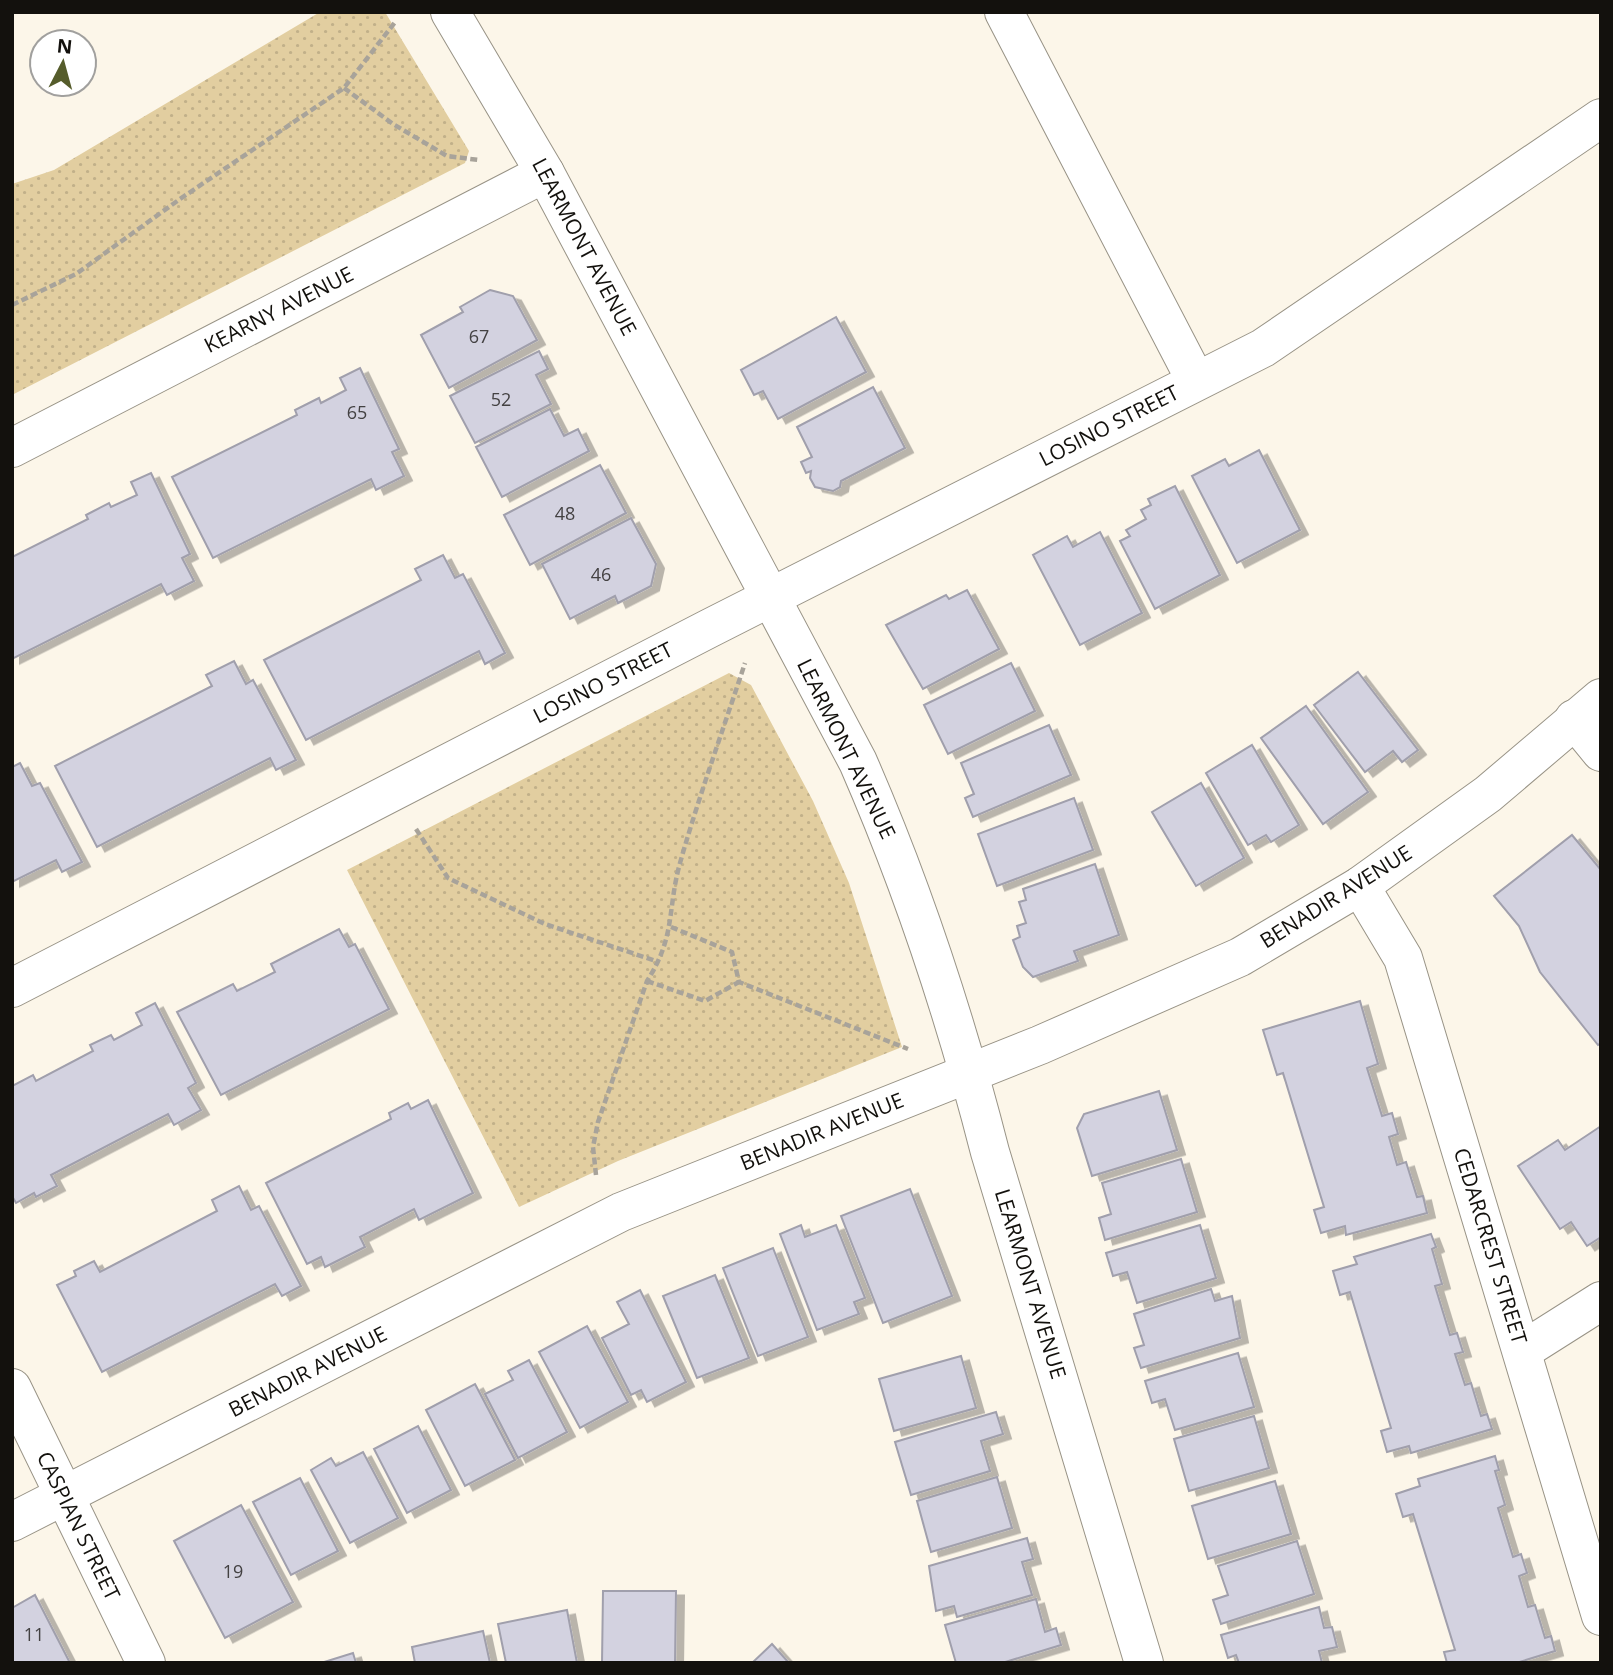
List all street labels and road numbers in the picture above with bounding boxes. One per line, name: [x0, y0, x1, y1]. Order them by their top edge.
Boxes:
street label: LEARMONT AVENUE: [526, 153, 644, 340]
street label: KEARNY AVENUE: [199, 259, 358, 359]
street label: LOSINO STREET: [1034, 378, 1184, 472]
street label: LOSINO STREET: [528, 635, 678, 729]
street label: LEARMONT AVENUE: [791, 654, 903, 843]
street label: BENADIR AVENUE: [1254, 838, 1417, 954]
street label: BENADIR AVENUE: [736, 1085, 908, 1177]
street label: CEDARCREST STREET: [1448, 1144, 1534, 1348]
street label: LEARMONT AVENUE: [989, 1185, 1073, 1382]
street label: BENADIR AVENUE: [224, 1319, 391, 1423]
street label: CASPIAN STREET: [31, 1447, 127, 1605]

